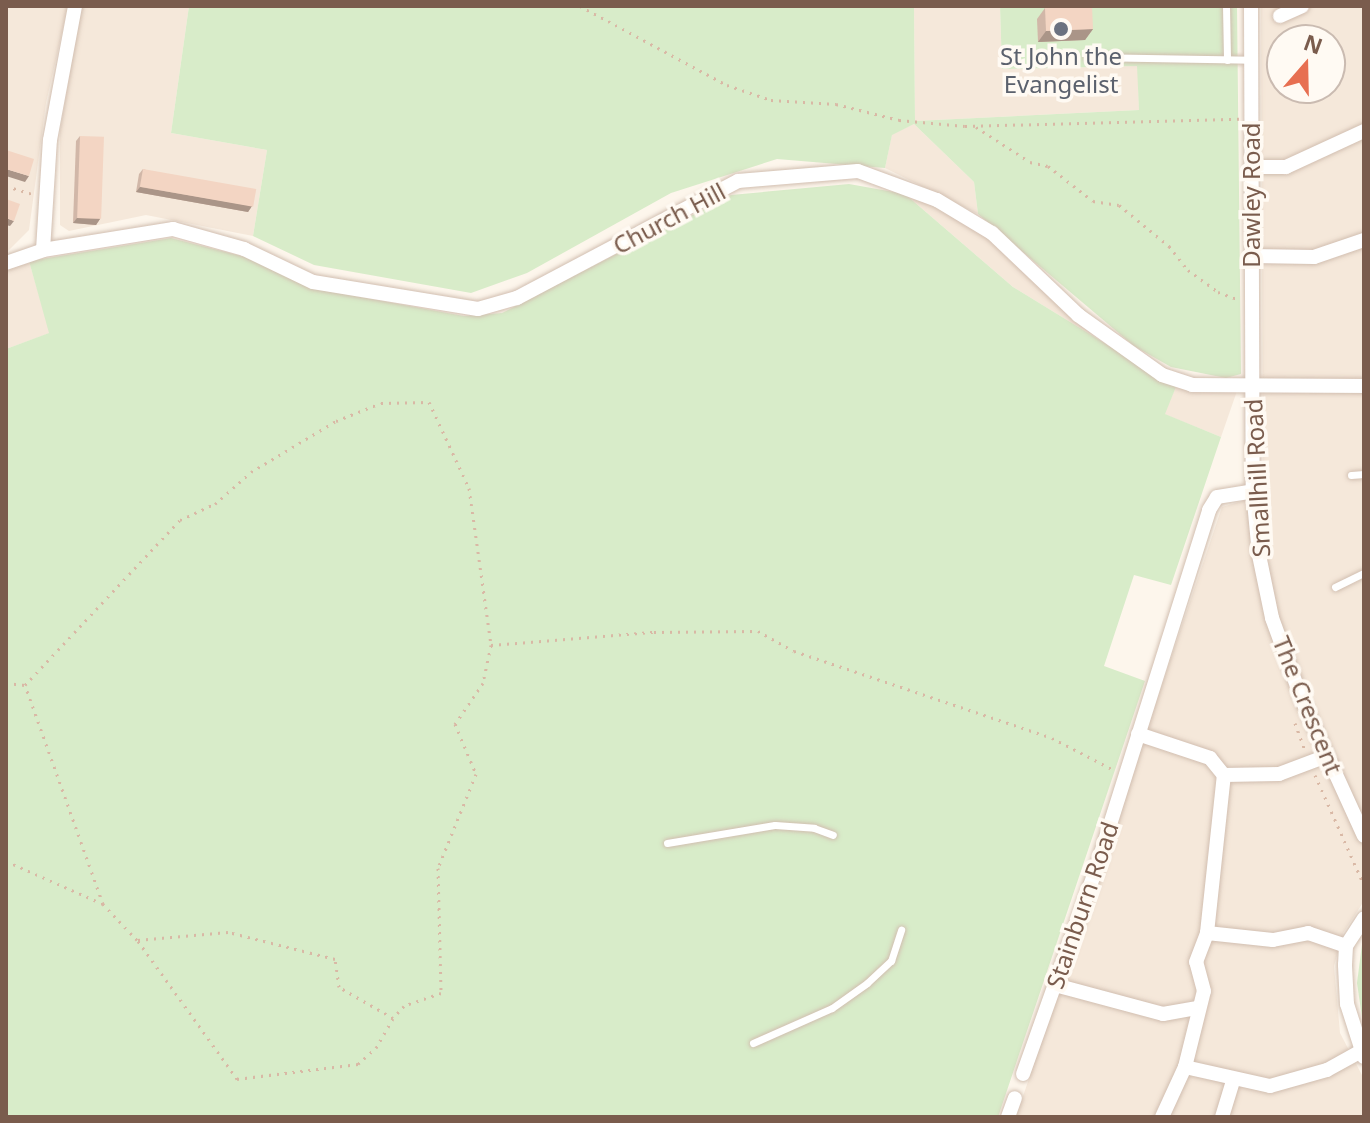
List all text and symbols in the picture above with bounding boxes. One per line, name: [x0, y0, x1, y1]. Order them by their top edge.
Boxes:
marker: St John the Evangelist: [1052, 20, 1070, 38]
north arrow: [1266, 24, 1346, 104]
text: N: [1300, 26, 1327, 60]
place label: St John the Evangelist: [1000, 42, 1122, 98]
street label: Dawley Road: [1237, 122, 1265, 268]
street label: Church Hill: [608, 176, 730, 260]
street label: Smallhill Road: [1238, 398, 1276, 558]
street label: The Crescent: [1267, 632, 1349, 778]
street label: Stainburn Road: [1040, 818, 1124, 992]

